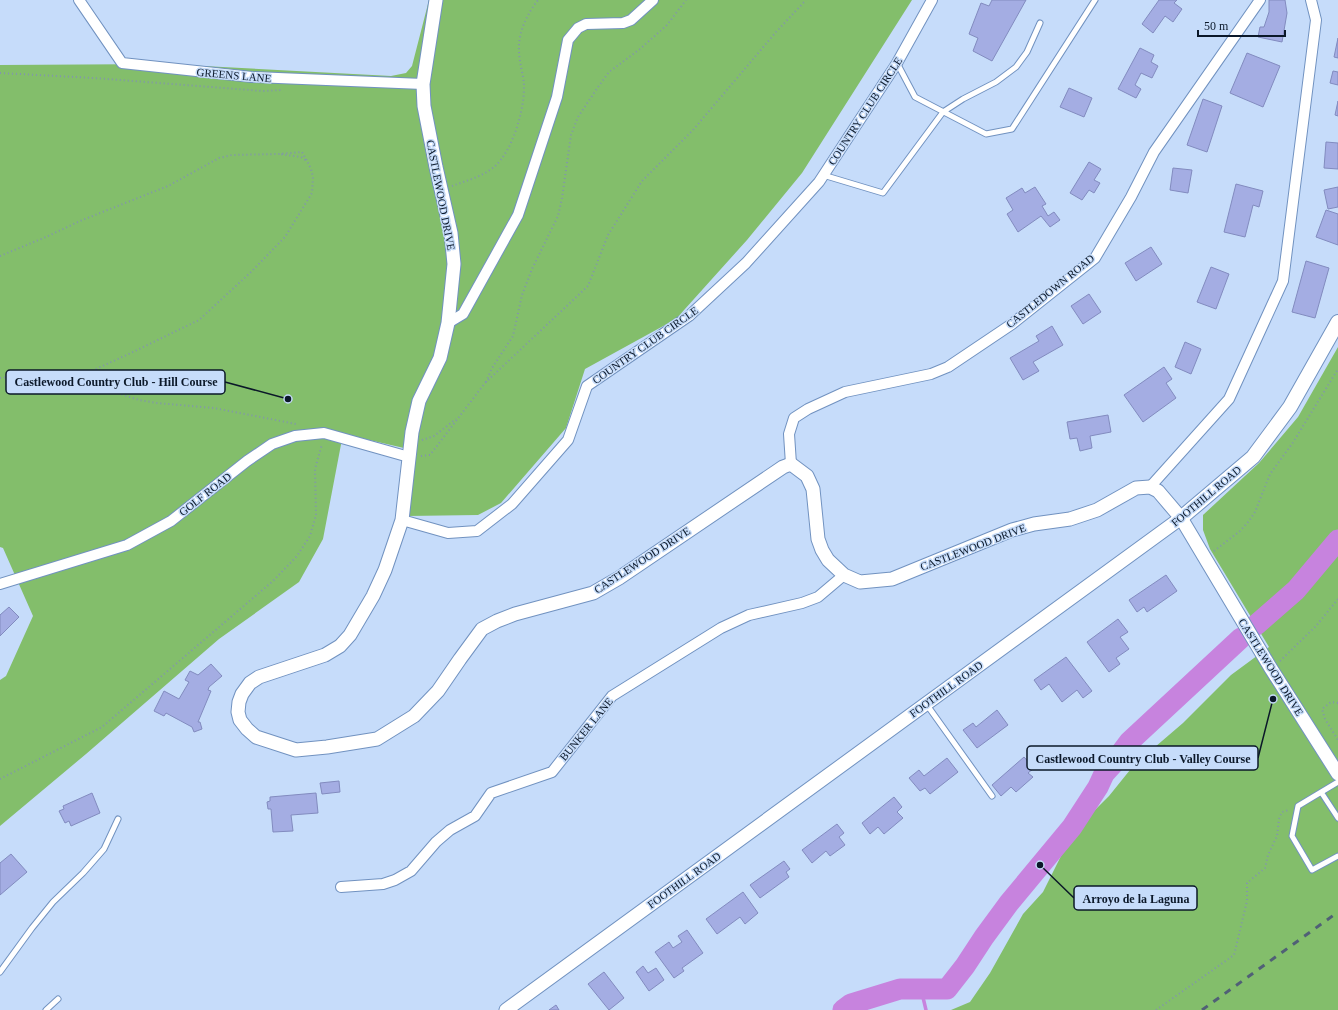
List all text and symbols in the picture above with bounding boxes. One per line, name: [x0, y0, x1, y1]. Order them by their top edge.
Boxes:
scale bar: [1198, 12, 1285, 38]
text: 50 m: [1204, 19, 1229, 33]
street label: COUNTRY CLUB CIRCLE: [826, 55, 905, 167]
street label: GREENS LANE: [196, 66, 272, 84]
street label: CASTLEWOOD DRIVE: [424, 139, 458, 251]
street label: CASTLEDOWN ROAD: [1004, 252, 1096, 330]
street label: COUNTRY CLUB CIRCLE: [590, 304, 700, 386]
callout: Castlewood Country Club - Hill Course: [6, 370, 225, 394]
text: Castlewood Country Club - Hill Course: [14, 375, 218, 389]
street label: FOOTHILL ROAD: [1169, 463, 1243, 529]
street label: GOLF ROAD: [177, 470, 233, 518]
street label: CASTLEWOOD DRIVE: [919, 521, 1028, 573]
street label: CASTLEWOOD DRIVE: [592, 524, 693, 596]
street label: CASTLEWOOD DRIVE: [1236, 616, 1306, 718]
street label: FOOTHILL ROAD: [907, 658, 985, 720]
street label: BUNKER LANE: [557, 695, 615, 763]
callout: Castlewood Country Club - Valley Course: [1027, 746, 1258, 770]
text: Castlewood Country Club - Valley Course: [1035, 752, 1251, 766]
street label: FOOTHILL ROAD: [645, 849, 723, 911]
callout: Arroyo de la Laguna: [1074, 886, 1197, 910]
text: Arroyo de la Laguna: [1083, 892, 1189, 906]

